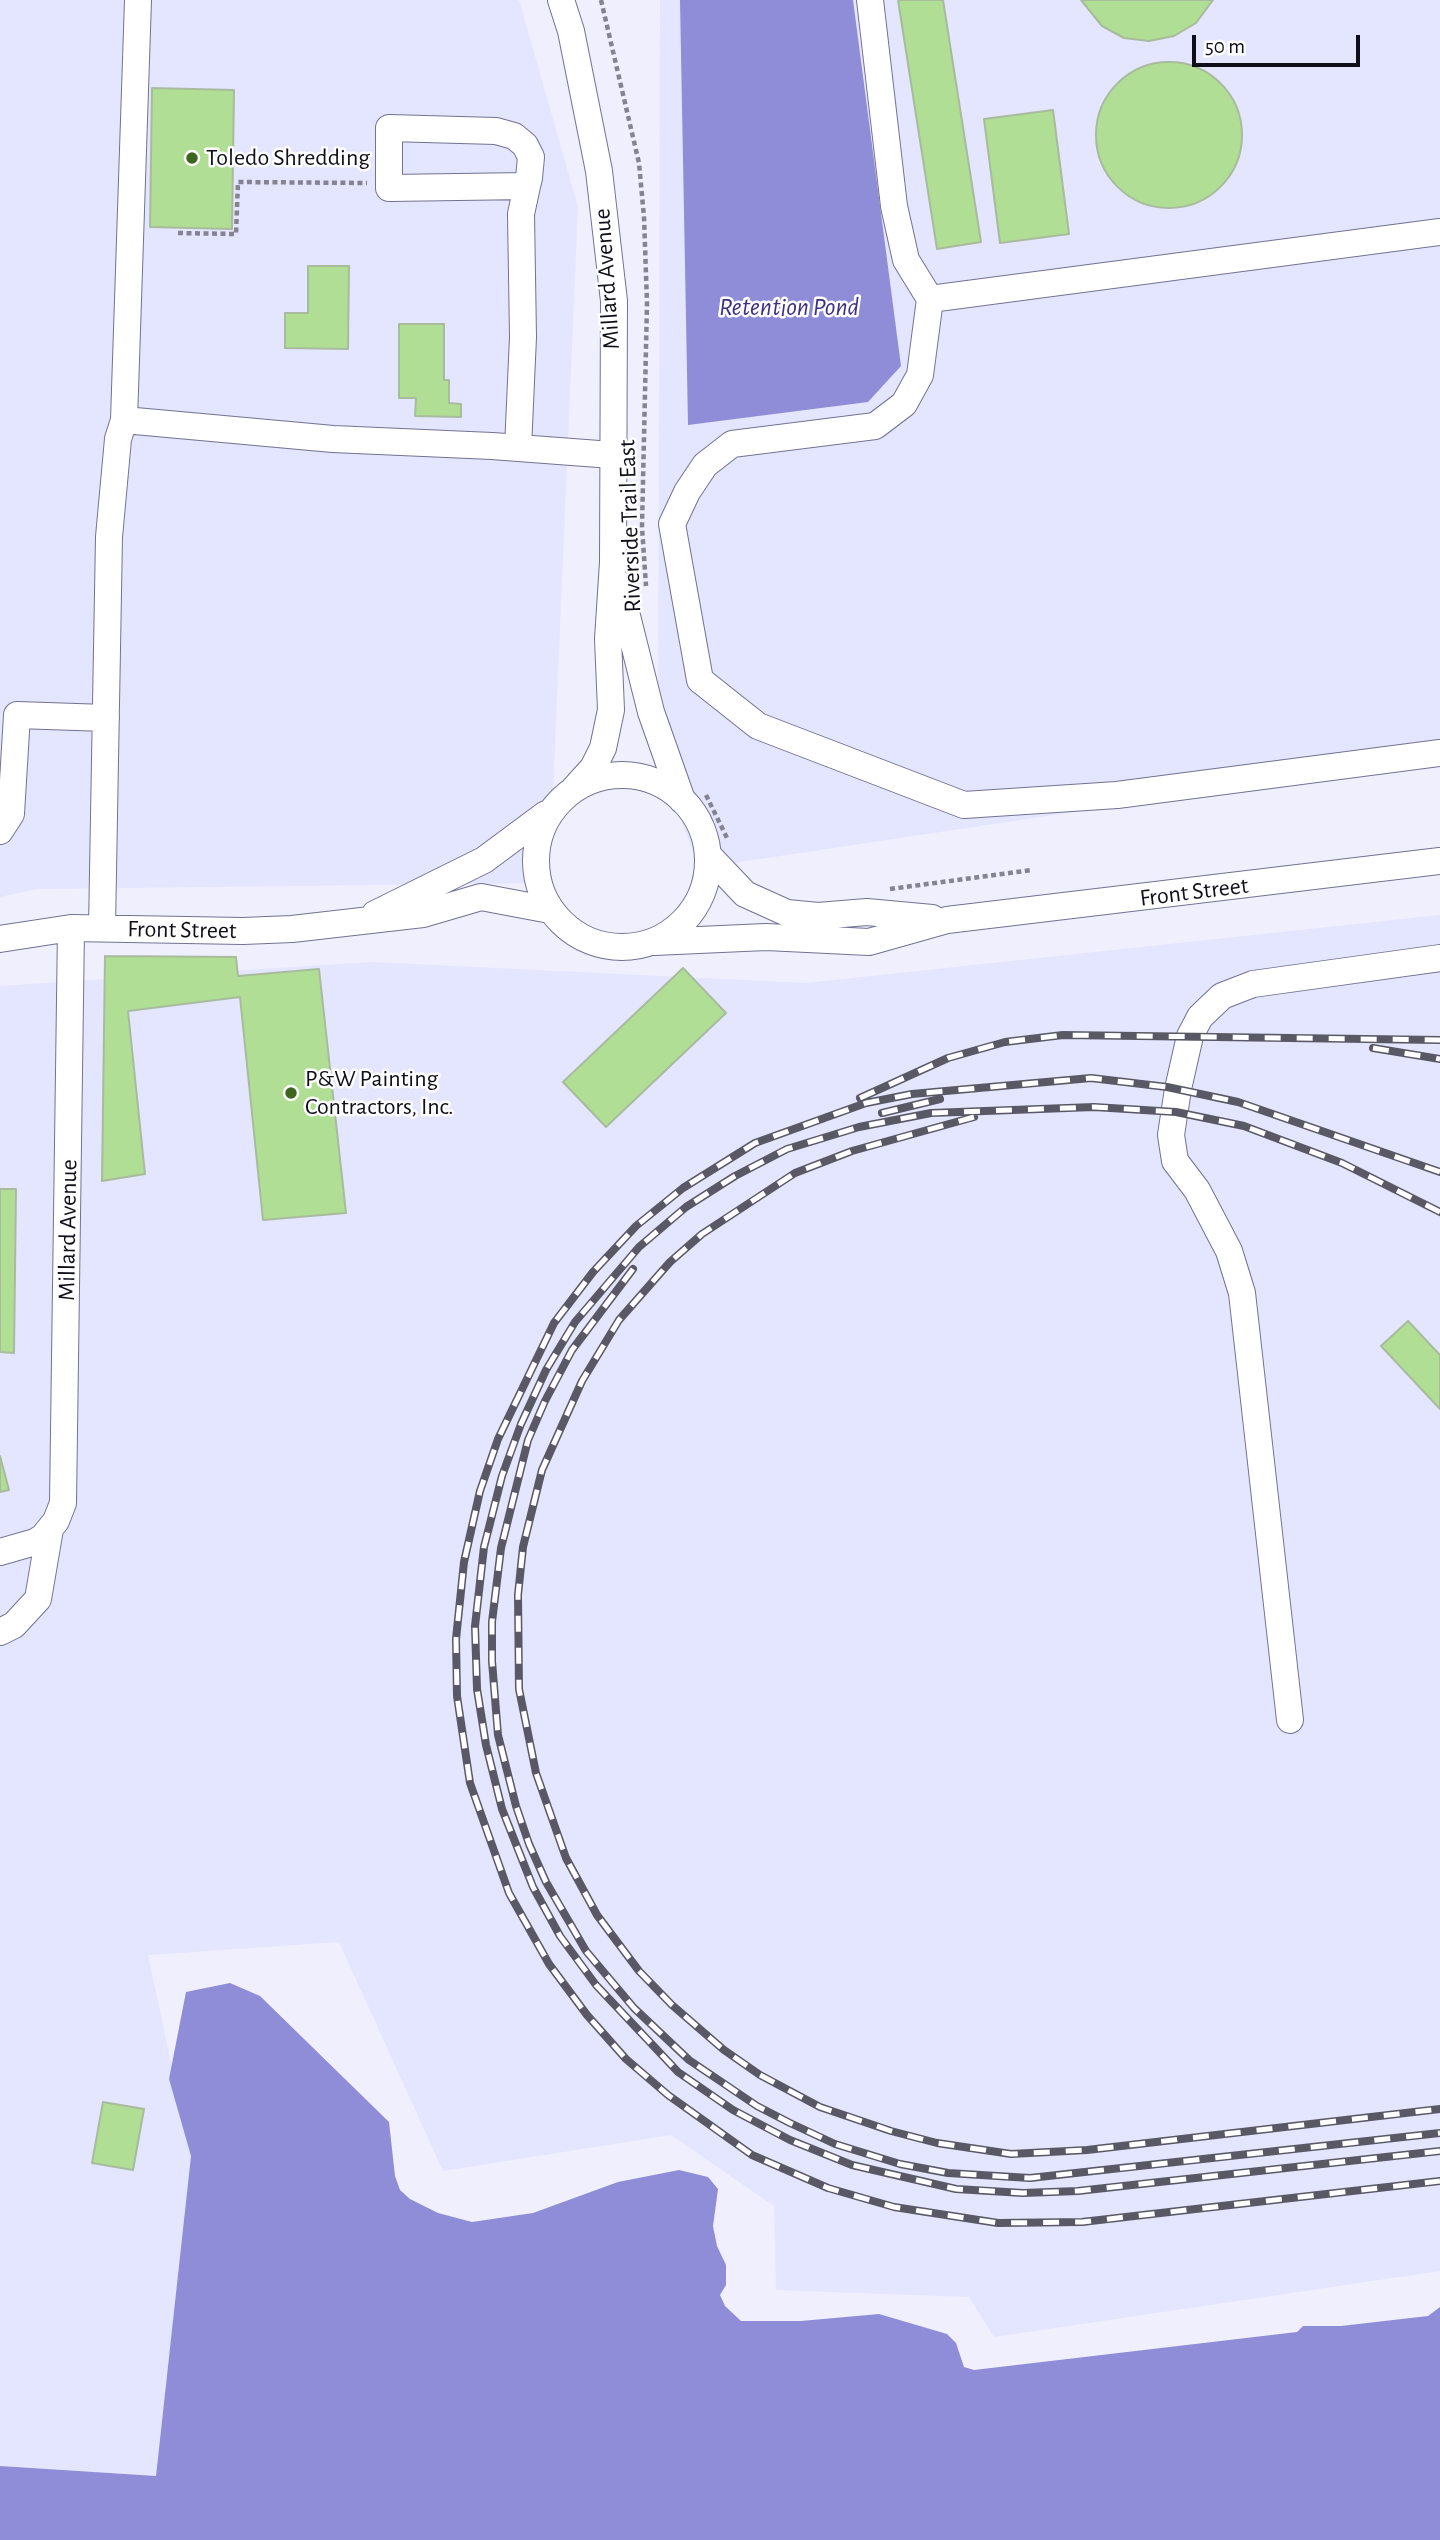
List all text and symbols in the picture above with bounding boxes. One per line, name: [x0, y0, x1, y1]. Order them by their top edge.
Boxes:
scale bar: [1195, 21, 1363, 65]
text: 50 m: [1205, 36, 1245, 57]
place label: Toledo Shredding: [206, 144, 370, 172]
marker: Toledo Shredding: [184, 150, 200, 166]
street label: Millard Avenue: [588, 207, 626, 351]
water label: Retention Pond: [719, 291, 859, 323]
street label: Riverside Trail East: [613, 439, 647, 613]
street label: Front Street: [1138, 871, 1250, 913]
street label: Front Street: [127, 915, 237, 945]
place label: P&W Painting Contractors, Inc.: [305, 1065, 454, 1121]
marker: P&W Painting Contractors, Inc.: [283, 1085, 299, 1101]
street label: Millard Avenue: [52, 1159, 84, 1301]

